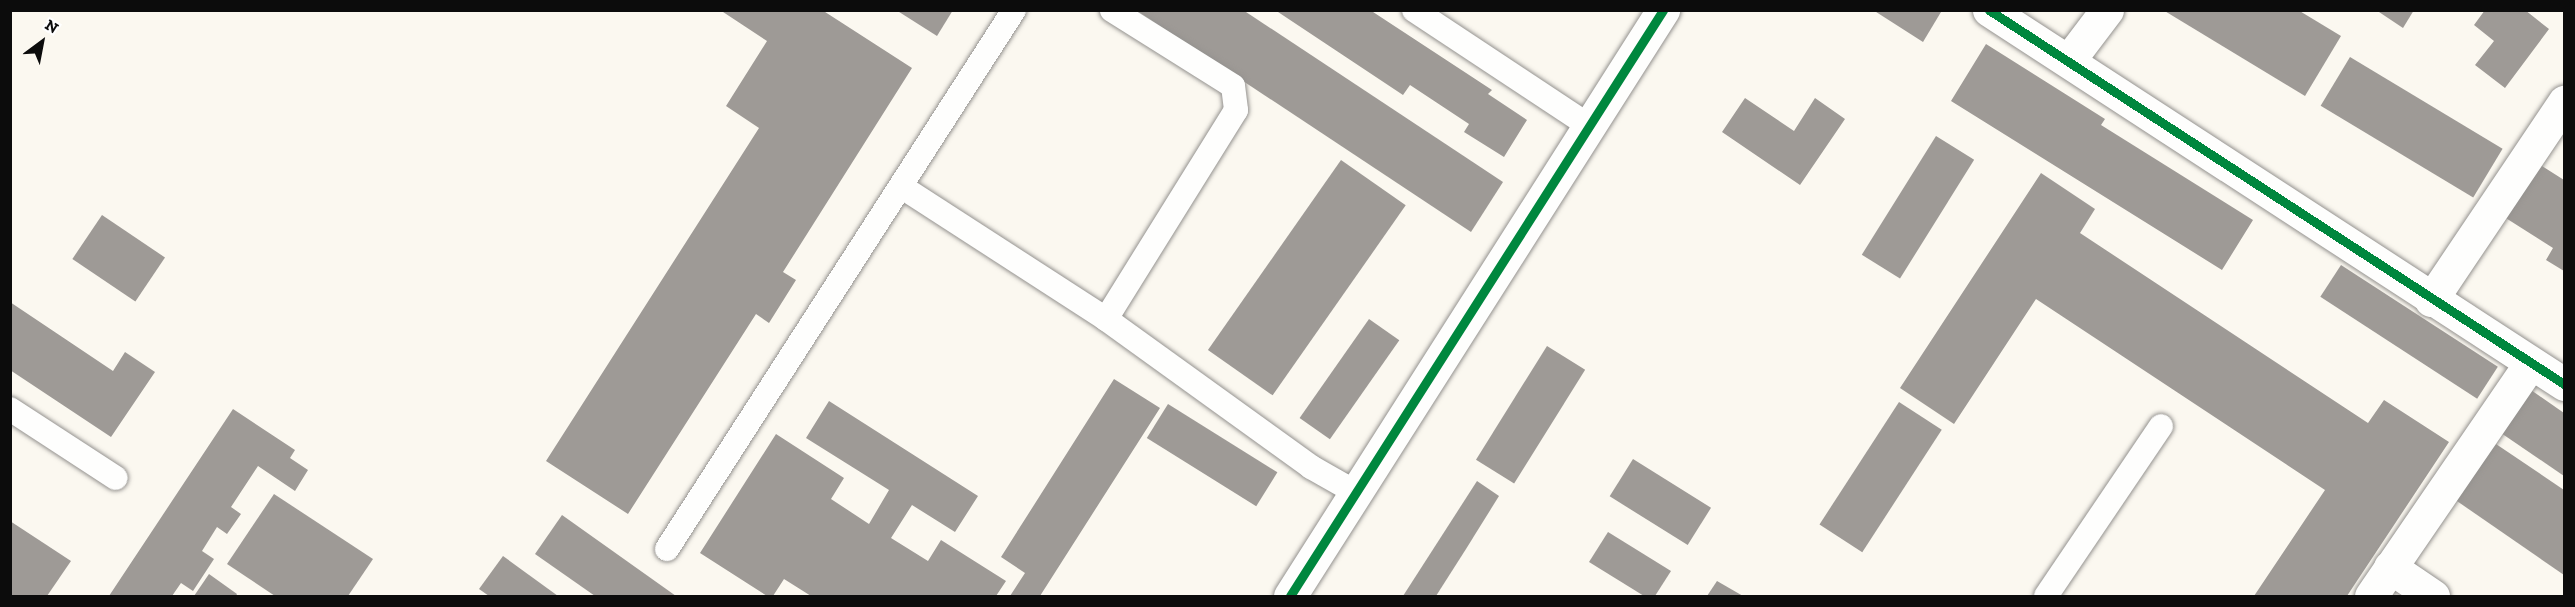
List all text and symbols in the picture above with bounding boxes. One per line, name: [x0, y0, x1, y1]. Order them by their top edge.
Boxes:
north arrow: [12, 12, 72, 72]
text: N: [42, 15, 62, 38]

